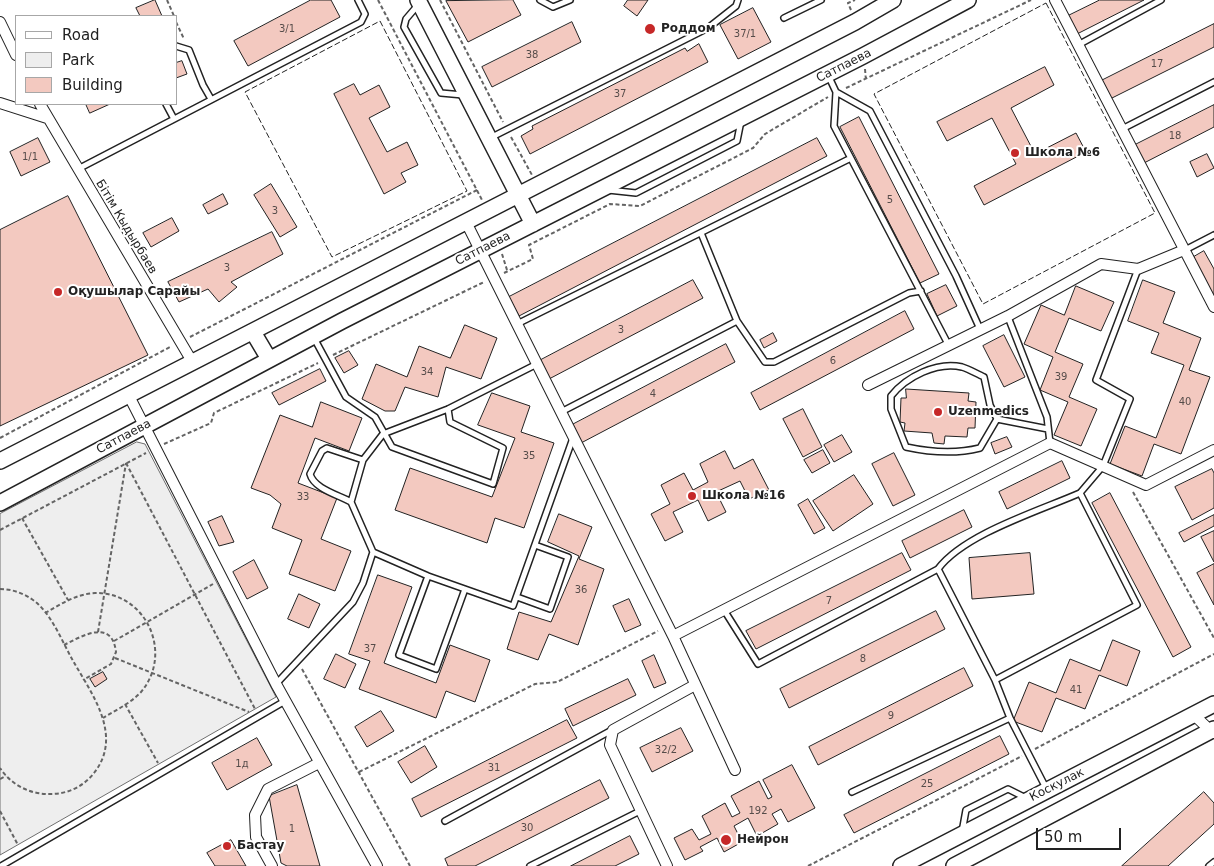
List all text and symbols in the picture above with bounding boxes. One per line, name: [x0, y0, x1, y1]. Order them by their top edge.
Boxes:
legend: [15, 15, 178, 105]
marker: Роддом: [643, 22, 657, 36]
place label: Роддом: [661, 22, 715, 36]
house number: 3/1: [279, 23, 295, 35]
text: Road: [62, 26, 100, 44]
house number: 37/1: [734, 28, 756, 40]
street label: Сатпаева: [814, 46, 874, 86]
house number: 38: [526, 49, 538, 61]
text: Park: [62, 51, 94, 69]
house number: 17: [1151, 58, 1163, 70]
text: Building: [62, 76, 123, 94]
house number: 37: [614, 88, 626, 100]
house number: 18: [1169, 130, 1181, 142]
place label: Школа №6: [1025, 146, 1100, 160]
marker: Школа №6: [1009, 147, 1021, 159]
house number: 1/1: [22, 151, 38, 163]
street label: Бiтiм Кыдырбаев: [92, 177, 160, 277]
house number: 5: [887, 194, 893, 206]
house number: 3: [272, 205, 278, 217]
street label: Сатпаева: [453, 229, 513, 269]
house number: 3: [224, 262, 230, 274]
place label: Оқушылар Сарайы: [68, 285, 200, 299]
marker: Оқушылар Сарайы: [52, 286, 64, 298]
house number: 3: [618, 324, 624, 336]
house number: 6: [830, 355, 836, 367]
house number: 34: [421, 366, 433, 378]
house number: 39: [1055, 371, 1067, 383]
house number: 4: [650, 388, 656, 400]
house number: 40: [1179, 396, 1191, 408]
place label: Uzenmedics: [948, 405, 1029, 419]
marker: Uzenmedics: [932, 406, 944, 418]
street label: Сатпаева: [94, 417, 154, 457]
house number: 35: [523, 450, 535, 462]
place label: Школа №16: [702, 489, 785, 503]
marker: Школа №16: [686, 490, 698, 502]
house number: 33: [297, 491, 309, 503]
house number: 36: [575, 584, 587, 596]
house number: 7: [826, 595, 832, 607]
house number: 37: [364, 643, 376, 655]
house number: 8: [860, 653, 866, 665]
house number: 41: [1070, 684, 1082, 696]
house number: 9: [888, 710, 894, 722]
house number: 32/2: [655, 744, 677, 756]
house number: 1д: [235, 758, 249, 770]
house number: 31: [488, 762, 500, 774]
street label: Коскулак: [1027, 765, 1087, 805]
house number: 25: [921, 778, 933, 790]
house number: 192: [748, 805, 768, 817]
scale bar: [1039, 818, 1124, 850]
house number: 30: [521, 822, 533, 834]
house number: 1: [289, 823, 295, 835]
text: 50 m: [1044, 828, 1082, 846]
marker: Нейрон: [719, 833, 733, 847]
place label: Нейрон: [737, 833, 789, 847]
place label: Бастау: [237, 839, 284, 853]
marker: Бастау: [221, 840, 233, 852]

